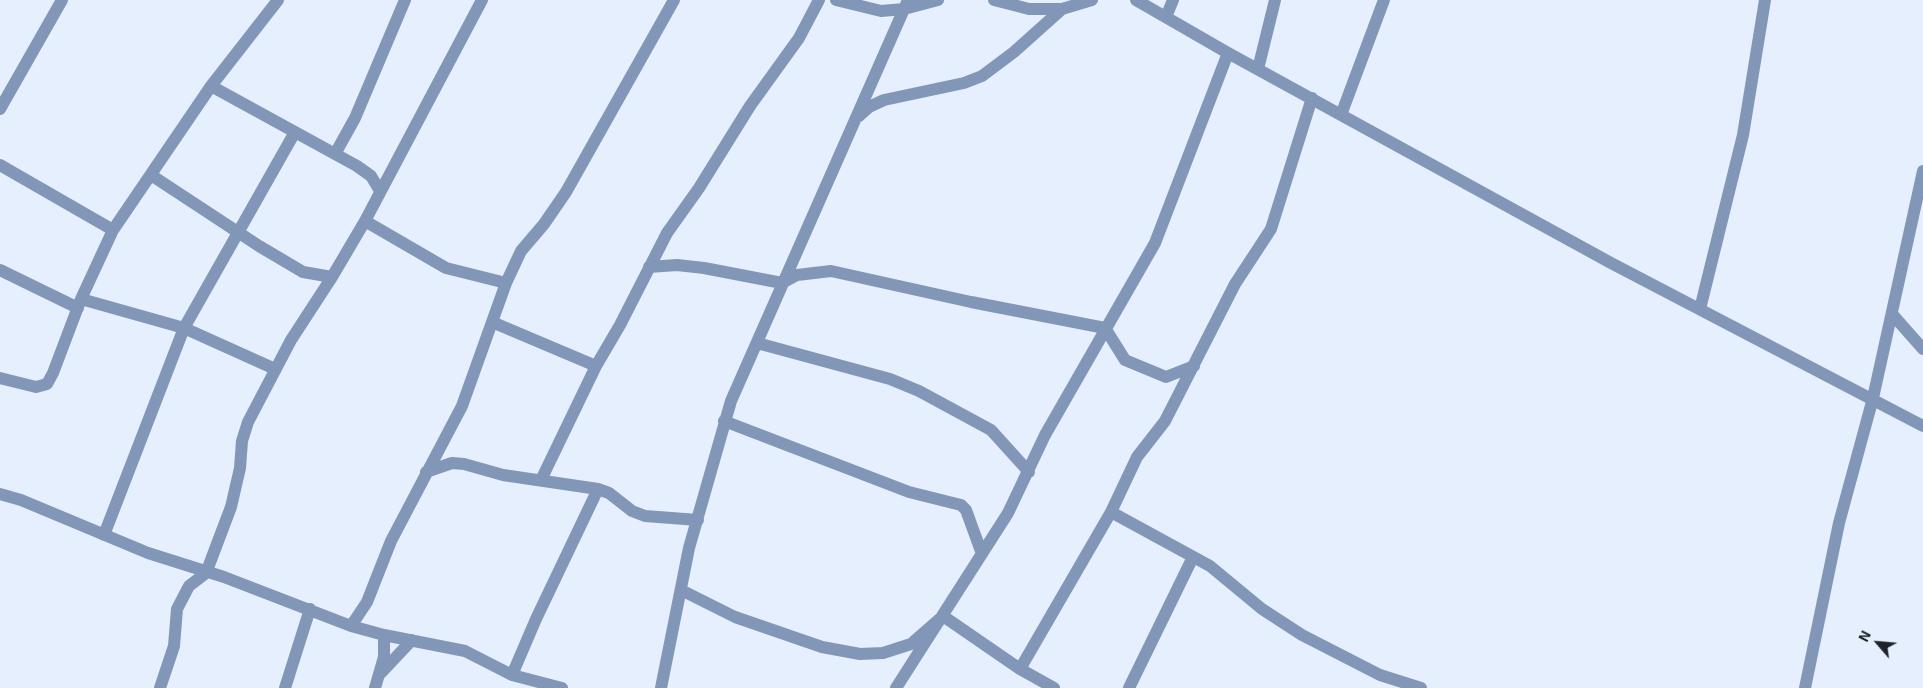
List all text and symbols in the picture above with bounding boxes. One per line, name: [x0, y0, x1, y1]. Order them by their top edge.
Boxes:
north arrow: [1853, 618, 1903, 668]
text: N: [1854, 628, 1874, 644]

